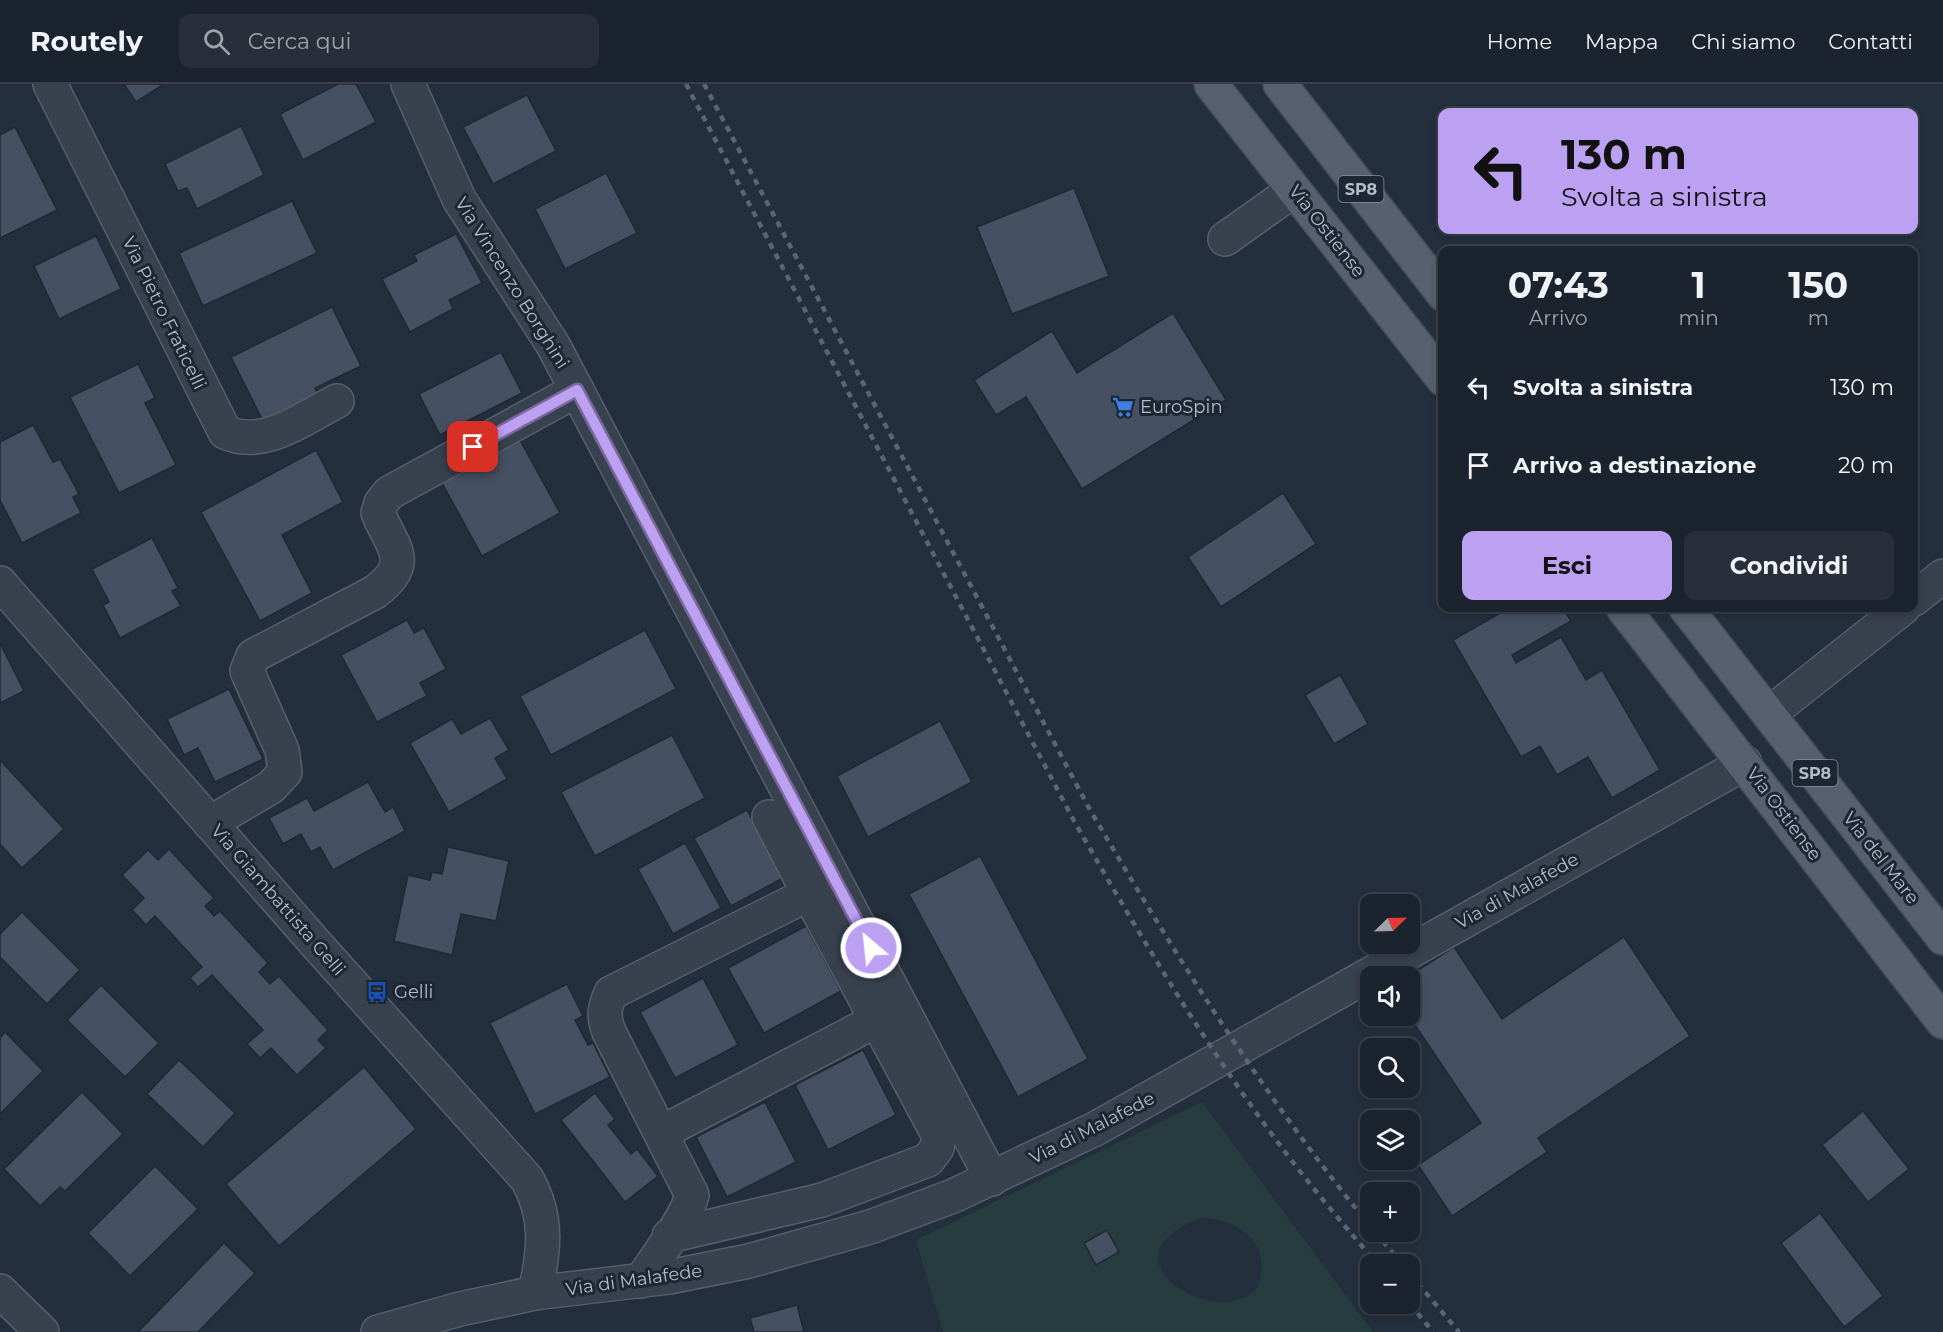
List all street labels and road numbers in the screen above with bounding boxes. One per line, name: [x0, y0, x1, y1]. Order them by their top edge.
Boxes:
road number: SP8: [1338, 176, 1384, 202]
street label: Via Ostiense: [1284, 180, 1370, 282]
street label: Via Vincenzo Borghini: [450, 193, 574, 373]
street label: Via Pietro Fraticelli: [117, 233, 211, 393]
road number: SP8: [1792, 760, 1838, 786]
street label: Via Ostiense: [1742, 763, 1826, 865]
street label: Via del Mare: [1838, 808, 1924, 908]
street label: Via Giambattista Gelli: [206, 820, 350, 980]
street label: Via di Malafede: [1452, 848, 1583, 934]
street label: Via di Malafede: [1026, 1087, 1158, 1169]
street label: Via di Malafede: [564, 1260, 704, 1300]

